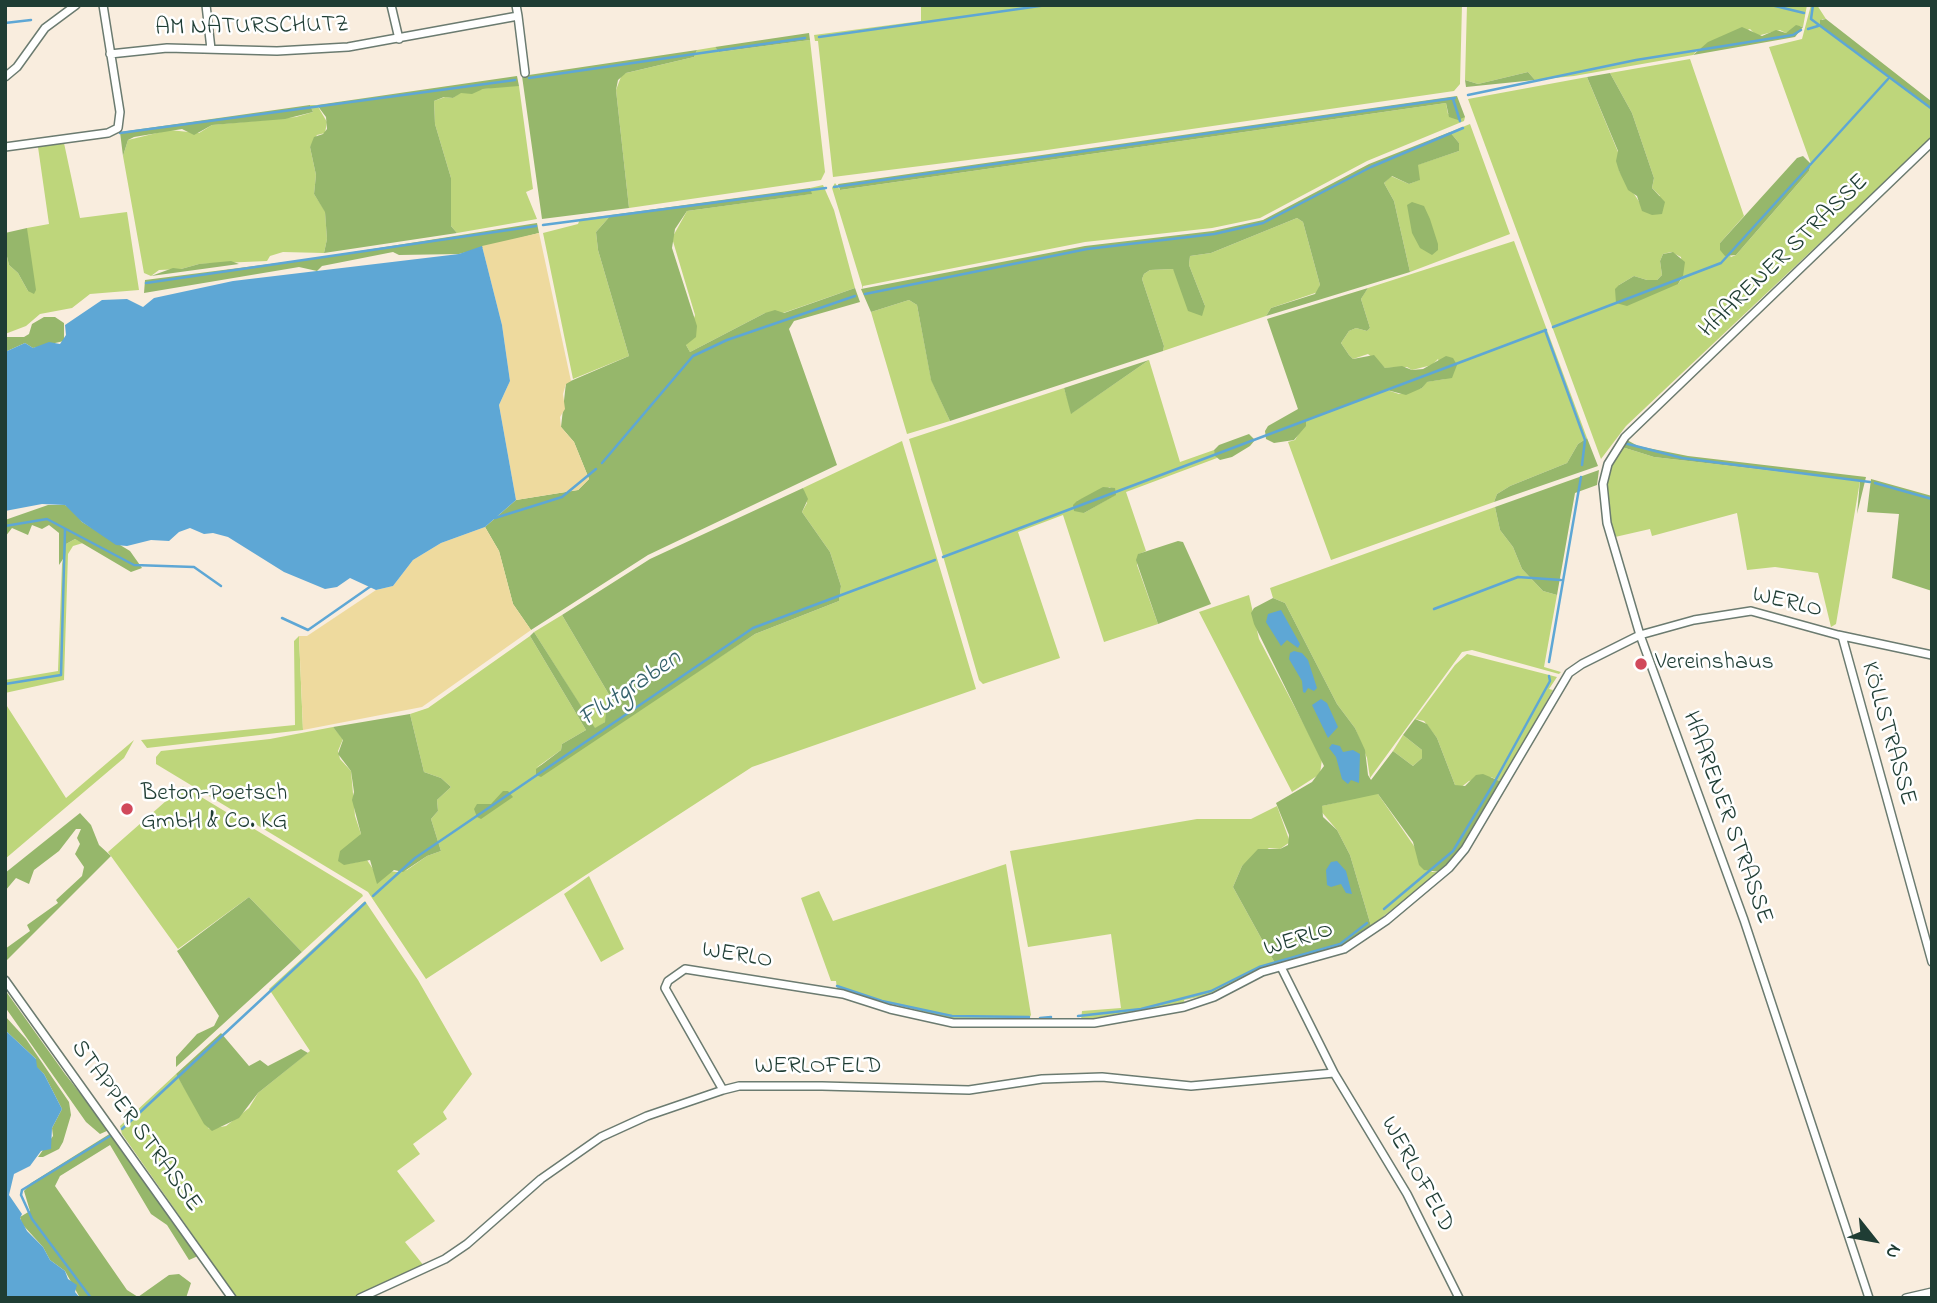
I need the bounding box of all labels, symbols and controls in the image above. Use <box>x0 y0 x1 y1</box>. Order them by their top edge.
street label: AM NATURSCHUTZ <box>155 12 349 44</box>
street label: HAARENER STRASSE <box>1694 169 1876 345</box>
street label: WERLO <box>1749 582 1825 626</box>
water label: Flutgraben <box>574 644 688 736</box>
place label: Vereinshaus <box>1655 650 1774 678</box>
marker: Vereinshaus <box>1633 656 1649 672</box>
street label: KÖLLSTRASSE <box>1853 659 1921 809</box>
street label: HAARENER STRASSE <box>1674 708 1778 928</box>
place label: Beton-Poetsch GmbH & Co. KG <box>141 781 287 837</box>
marker: Beton-Poetsch GmbH & Co. KG <box>119 801 135 817</box>
street label: WERLO <box>1261 917 1337 965</box>
street label: WERLO <box>700 937 774 977</box>
street label: STAPPER STRASSE <box>63 1036 207 1218</box>
street label: WERLOFELD <box>754 1054 882 1082</box>
street label: WERLOFELD <box>1373 1112 1459 1238</box>
north arrow <box>1839 1205 1909 1275</box>
text: N <box>1878 1239 1907 1264</box>

